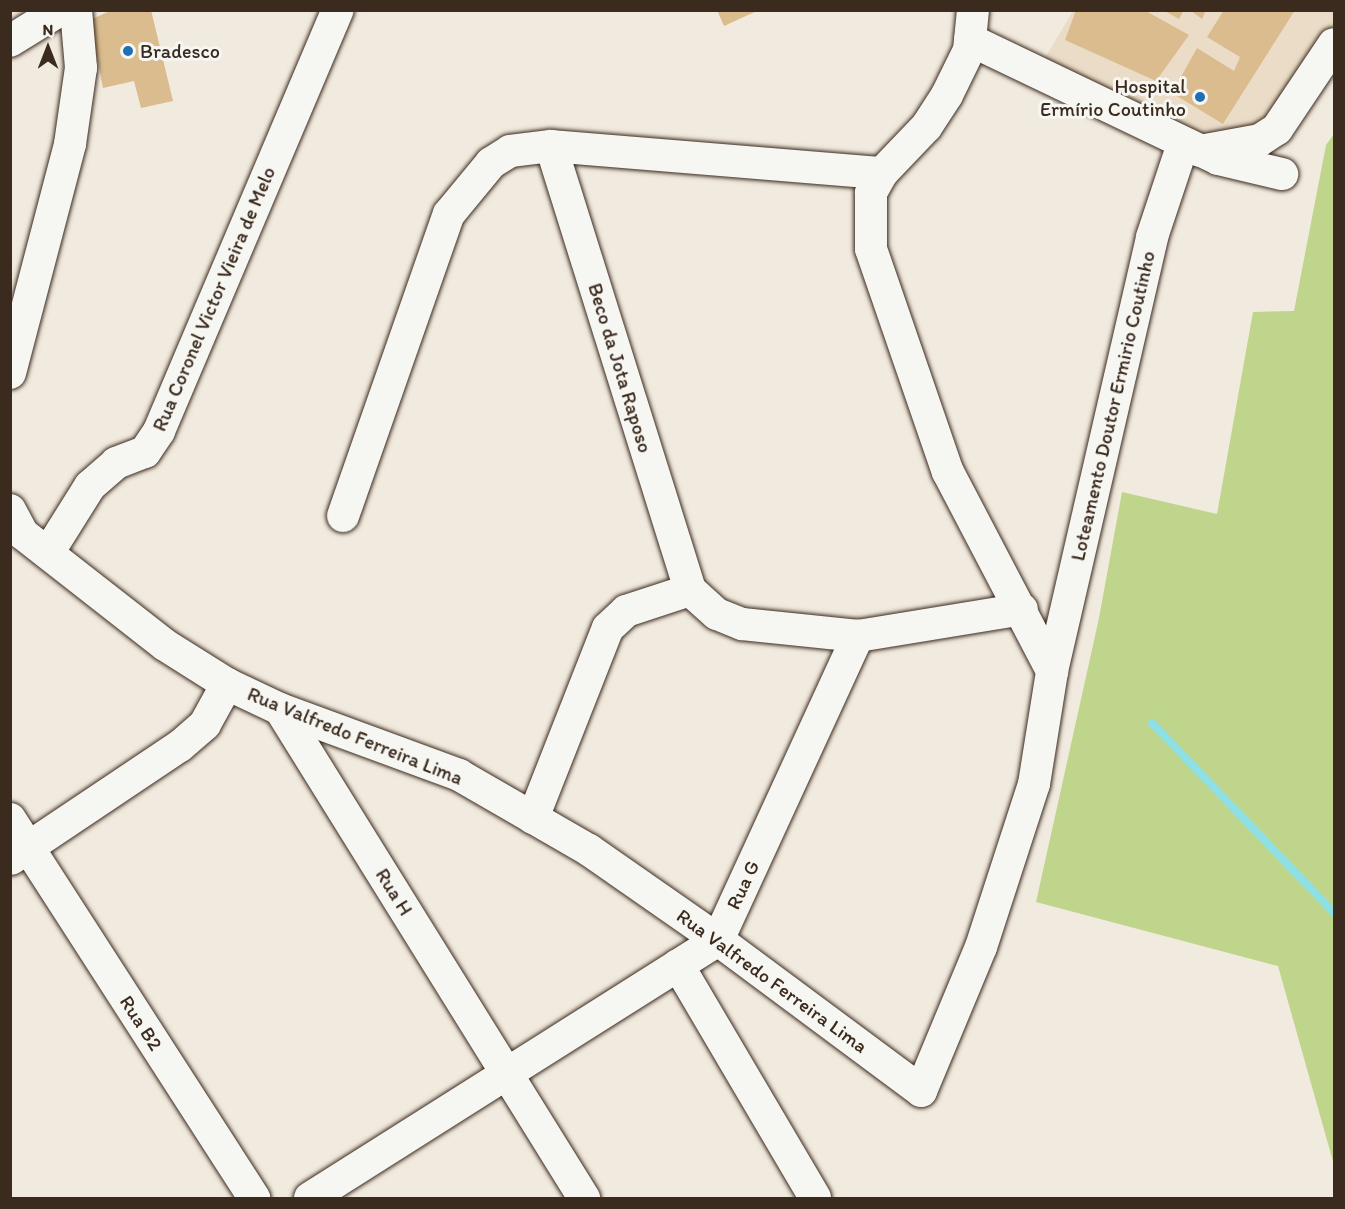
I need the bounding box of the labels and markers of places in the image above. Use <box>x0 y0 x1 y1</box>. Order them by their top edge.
place label: Bradesco <box>140 39 220 63</box>
marker: Bradesco <box>121 44 135 58</box>
place label: Hospital Ermírio Coutinho <box>1040 74 1186 121</box>
marker: Hospital Ermírio Coutinho <box>1191 88 1209 106</box>

